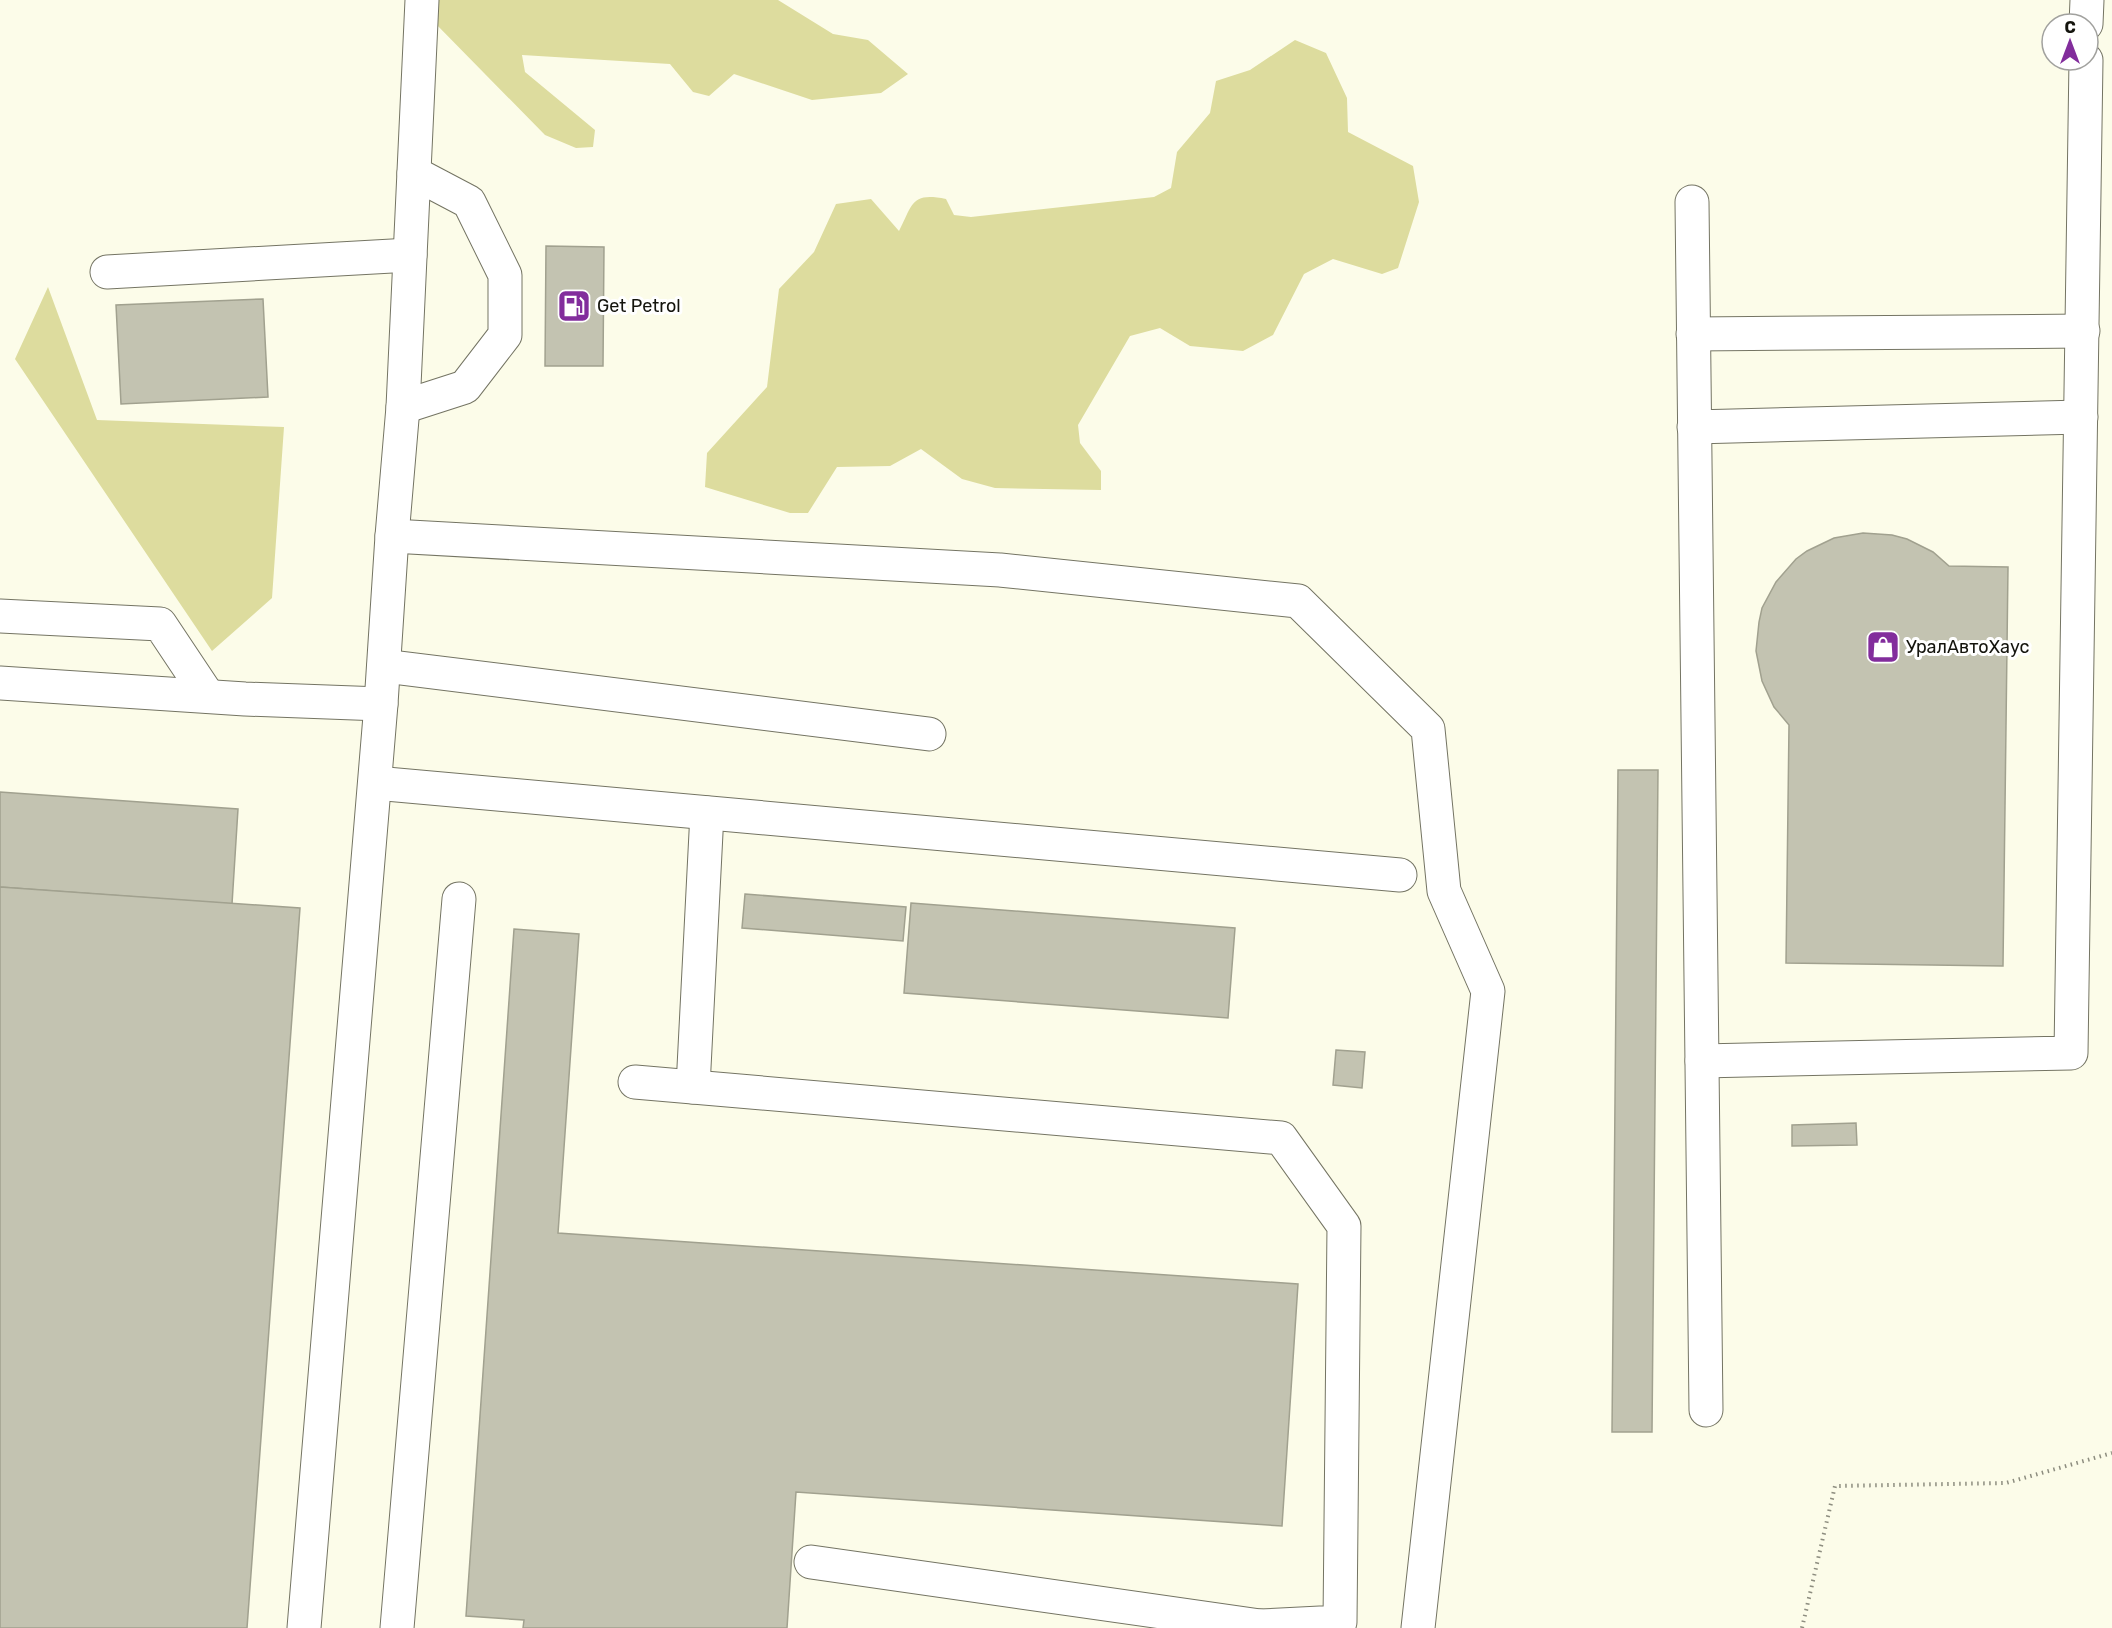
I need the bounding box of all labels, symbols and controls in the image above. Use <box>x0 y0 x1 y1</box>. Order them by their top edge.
north arrow <box>2040 12 2100 72</box>
text: С <box>2064 18 2076 37</box>
fuel station icon: Get Petrol <box>556 288 592 324</box>
place label: Get Petrol <box>597 295 681 317</box>
shop icon: УралАвтоХаус <box>1865 629 1901 665</box>
place label: УралАвтоХаус <box>1906 636 2030 658</box>

